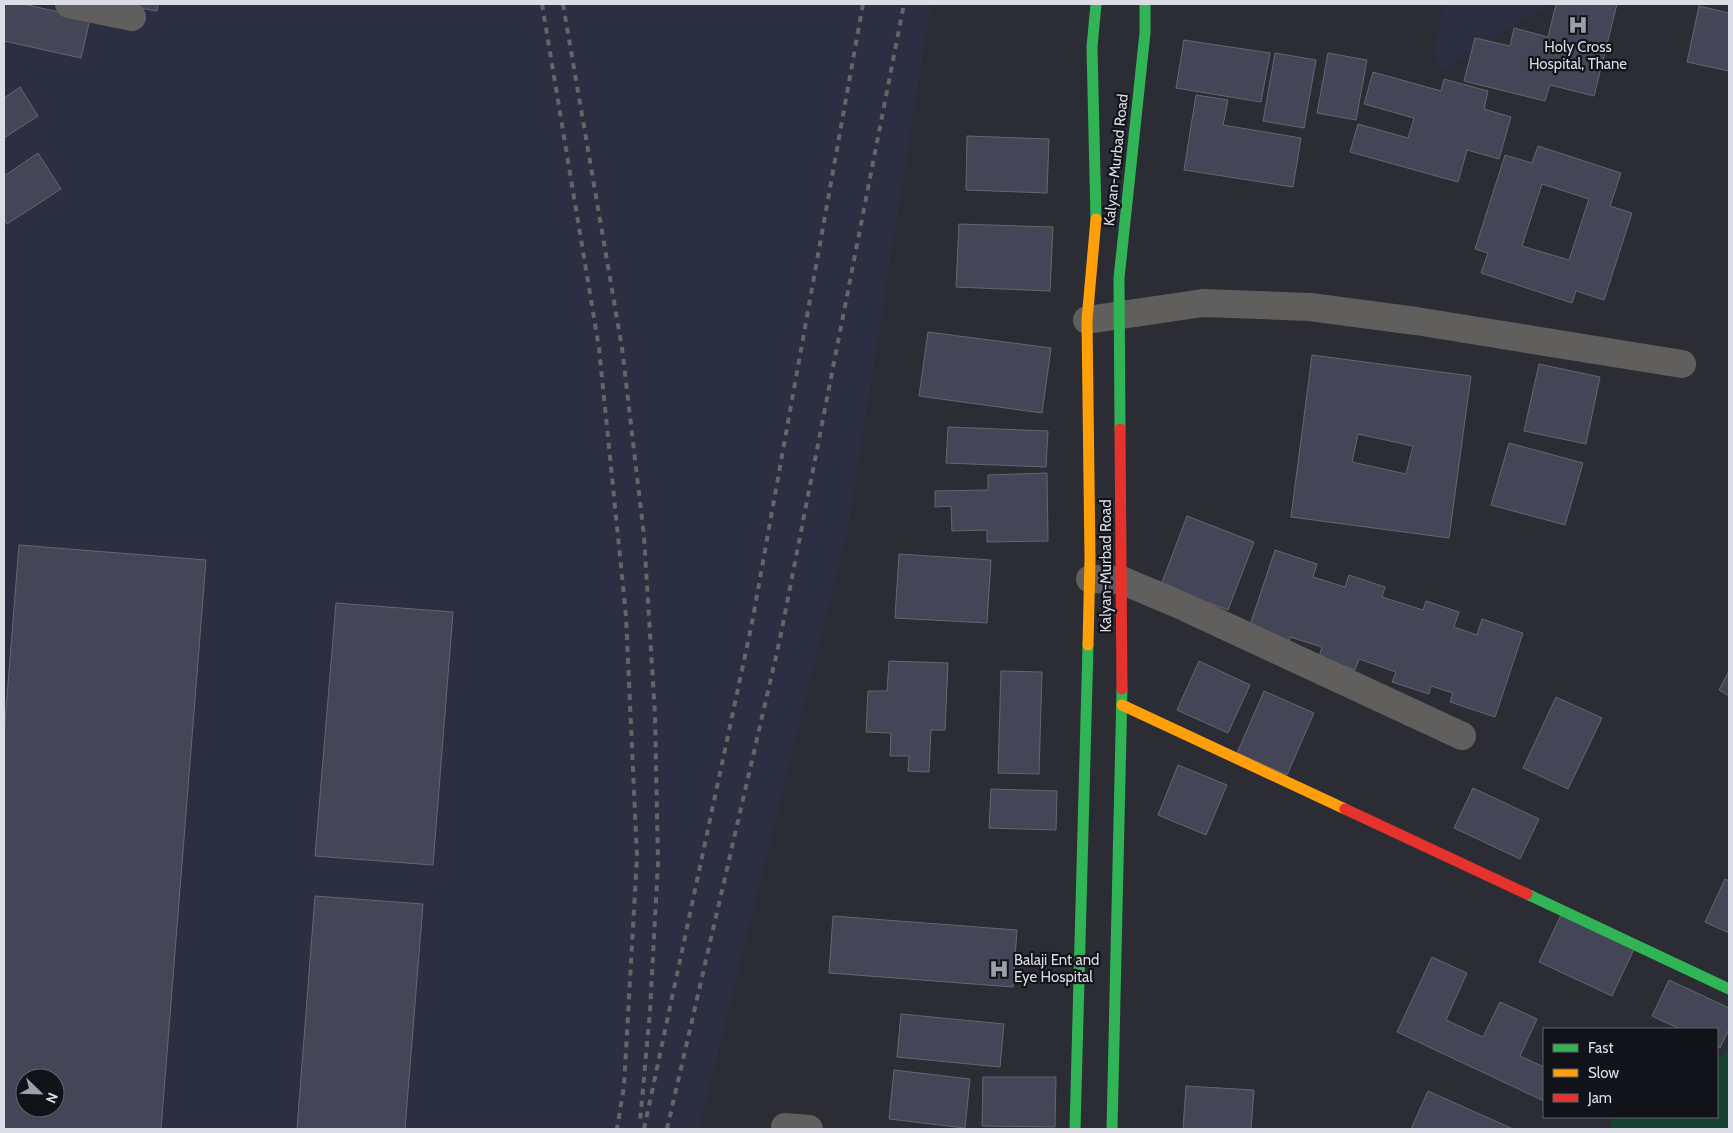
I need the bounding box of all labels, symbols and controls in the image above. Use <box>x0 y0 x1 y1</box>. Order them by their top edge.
hospital icon: Holy Cross Hospital, Thane <box>1567 14 1589 36</box>
place label: Holy Cross Hospital, Thane <box>1529 38 1627 73</box>
street label: Kalyan-Murbad Road <box>1100 93 1132 227</box>
street label: Kalyan-Murbad Road <box>1097 500 1115 632</box>
place label: Balaji Ent and Eye Hospital <box>1014 951 1099 986</box>
hospital icon: Balaji Ent and Eye Hospital <box>988 958 1010 980</box>
legend <box>1543 1028 1718 1118</box>
text: Fast <box>1588 1039 1613 1057</box>
text: Slow <box>1588 1064 1619 1082</box>
north arrow <box>15 1068 65 1118</box>
text: Jam <box>1587 1089 1612 1107</box>
text: N <box>42 1090 62 1106</box>

